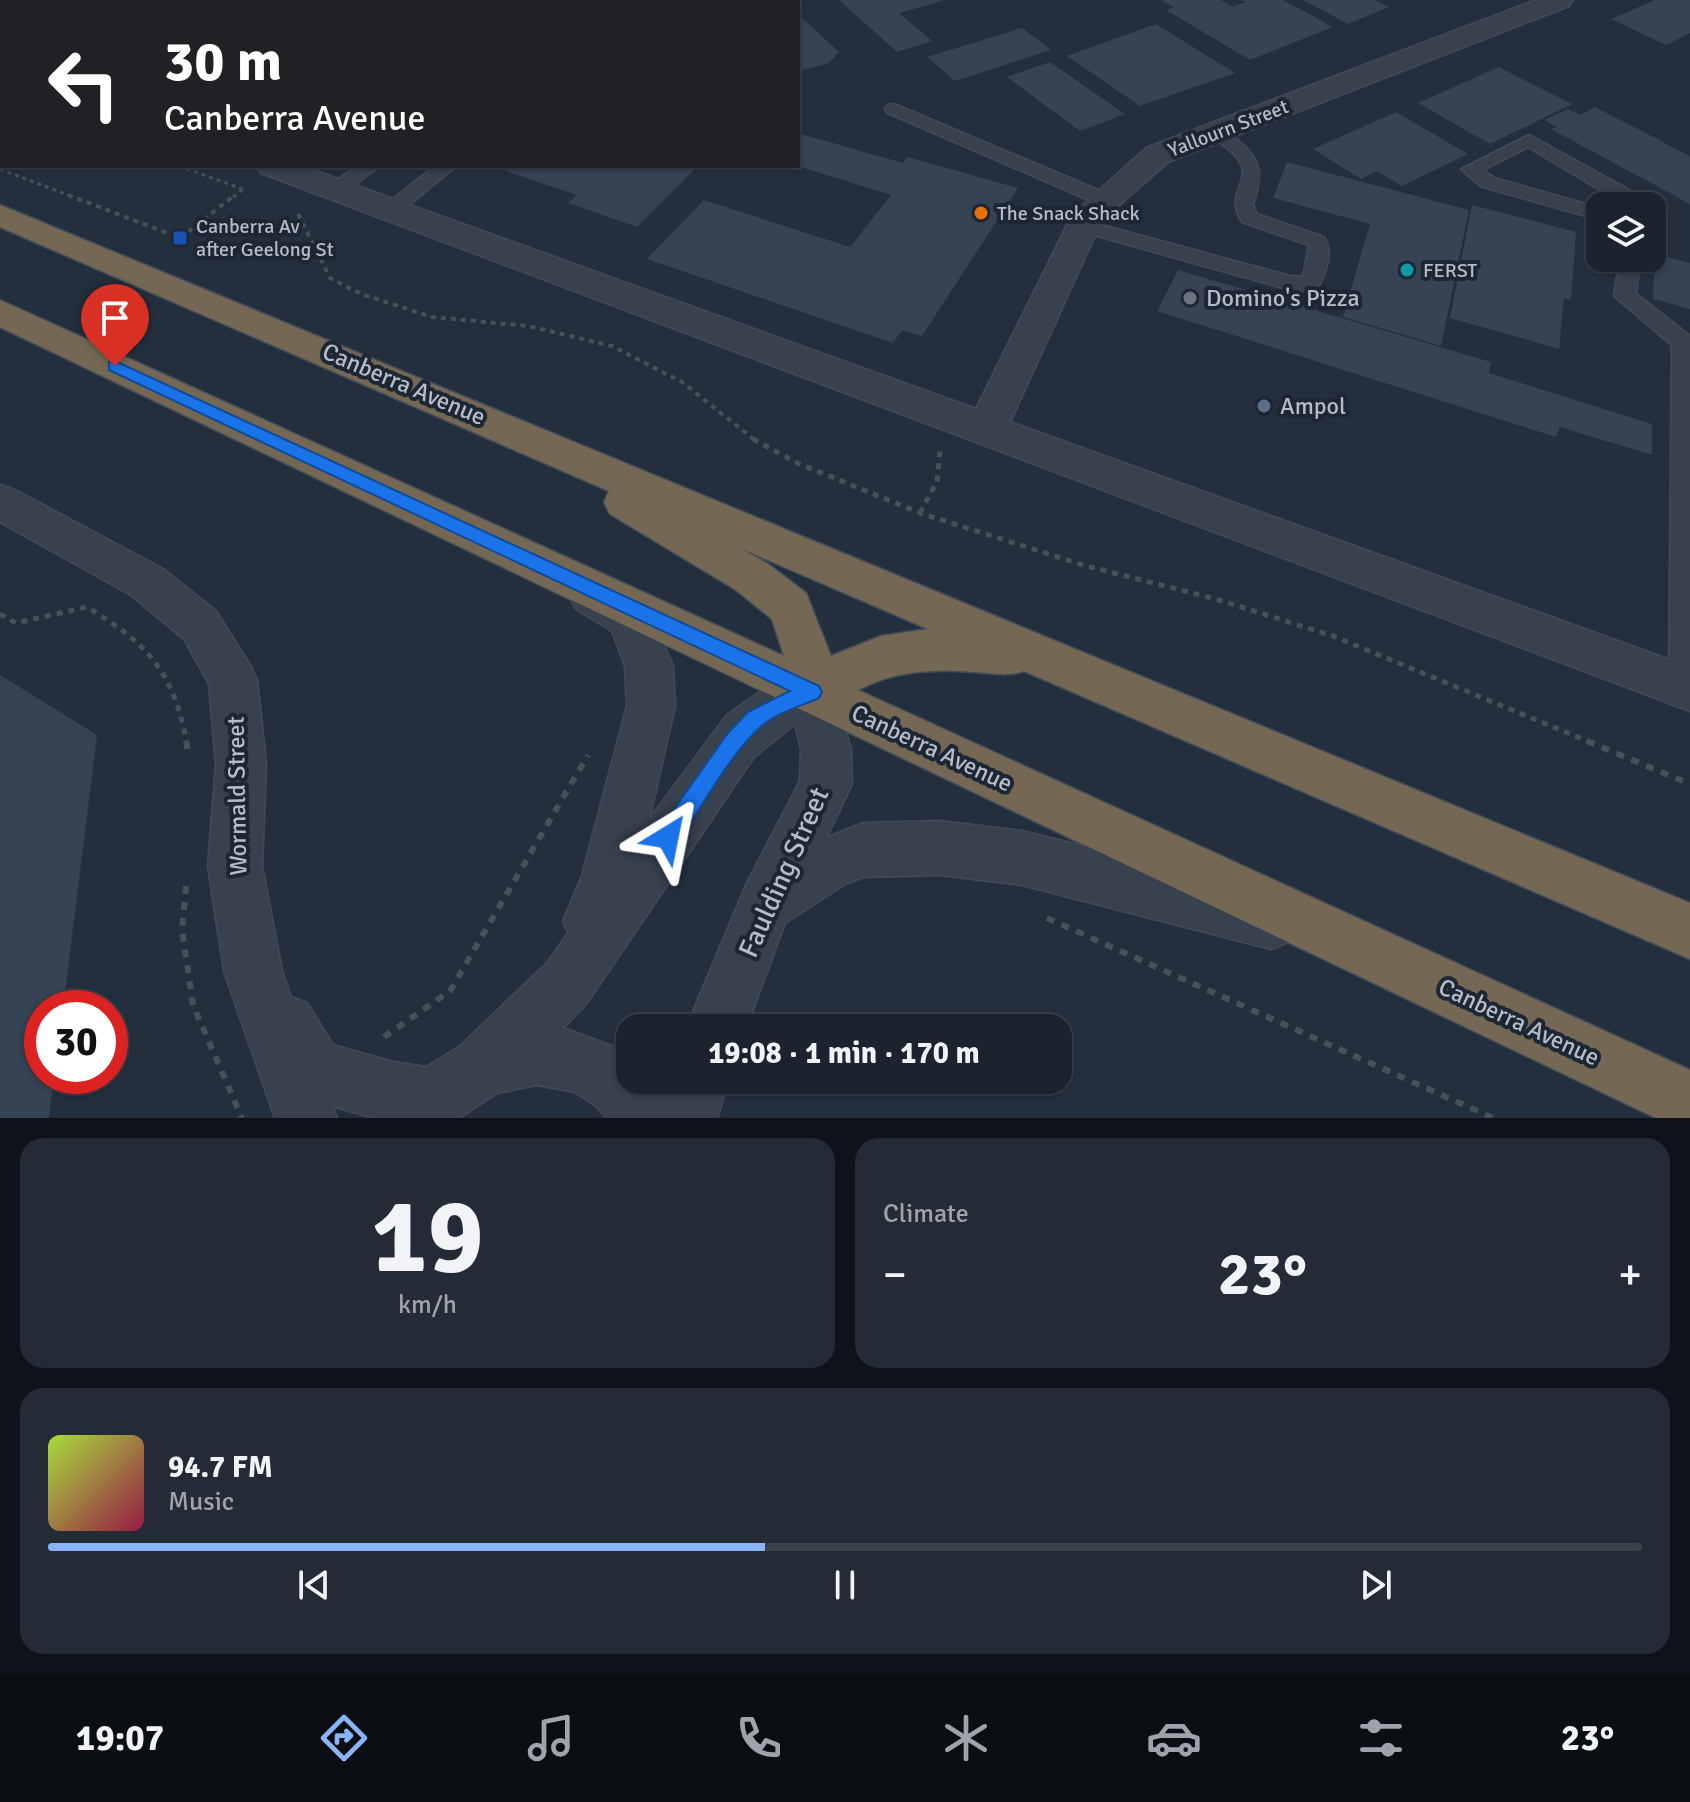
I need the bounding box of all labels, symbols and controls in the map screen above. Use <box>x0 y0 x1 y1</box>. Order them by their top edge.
text: 30 m <box>164 27 282 96</box>
icon: left <box>32 32 136 136</box>
street label: Yallourn Street <box>1165 94 1292 163</box>
text: Canberra Avenue <box>164 96 425 141</box>
map controls <box>1586 192 1666 272</box>
button: layers <box>1586 192 1666 272</box>
place label: The Snack Shack <box>997 201 1140 226</box>
marker: The Snack Shack <box>972 204 990 222</box>
place label: Canberra Av after Geelong St <box>196 214 334 262</box>
marker: Canberra Av after Geelong St <box>171 229 189 247</box>
place label: FERST <box>1423 258 1477 283</box>
marker: FERST <box>1398 261 1416 279</box>
place label: Domino's Pizza <box>1206 283 1360 313</box>
pin <box>81 284 149 366</box>
marker: Domino's Pizza <box>1181 289 1199 307</box>
icon: arrive <box>93 296 137 340</box>
street label: Canberra Avenue <box>318 336 490 432</box>
place label: Ampol <box>1280 391 1346 421</box>
marker: Ampol <box>1255 397 1273 415</box>
street label: Canberra Avenue <box>847 698 1017 798</box>
street label: Wormald Street <box>221 716 253 876</box>
street label: Faulding Street <box>731 782 837 963</box>
position arrow <box>626 795 710 879</box>
street label: Canberra Avenue <box>1434 972 1604 1072</box>
speed limit sign: 30 <box>24 990 128 1094</box>
text: 19:08 · 1 min · 170 m <box>708 1035 980 1072</box>
text: 19 <box>371 1173 484 1301</box>
text: Climate <box>883 1198 969 1230</box>
text: 23° <box>1218 1238 1307 1312</box>
text: − <box>883 1248 907 1302</box>
text: + <box>1618 1248 1642 1302</box>
text: km/h <box>398 1289 457 1321</box>
text: 94.7 FM <box>168 1449 273 1486</box>
text: Music <box>168 1486 234 1518</box>
icon: previous <box>292 1563 336 1607</box>
icon: pause <box>823 1563 867 1607</box>
icon: next <box>1354 1563 1398 1607</box>
icon: directions <box>316 1710 372 1766</box>
icon: music <box>523 1710 579 1766</box>
icon: phone <box>731 1710 787 1766</box>
icon: climate <box>938 1710 994 1766</box>
icon: car <box>1146 1710 1202 1766</box>
icon: filters <box>1353 1710 1409 1766</box>
text: 19:07 <box>76 1716 164 1761</box>
text: 23° <box>1561 1716 1614 1761</box>

